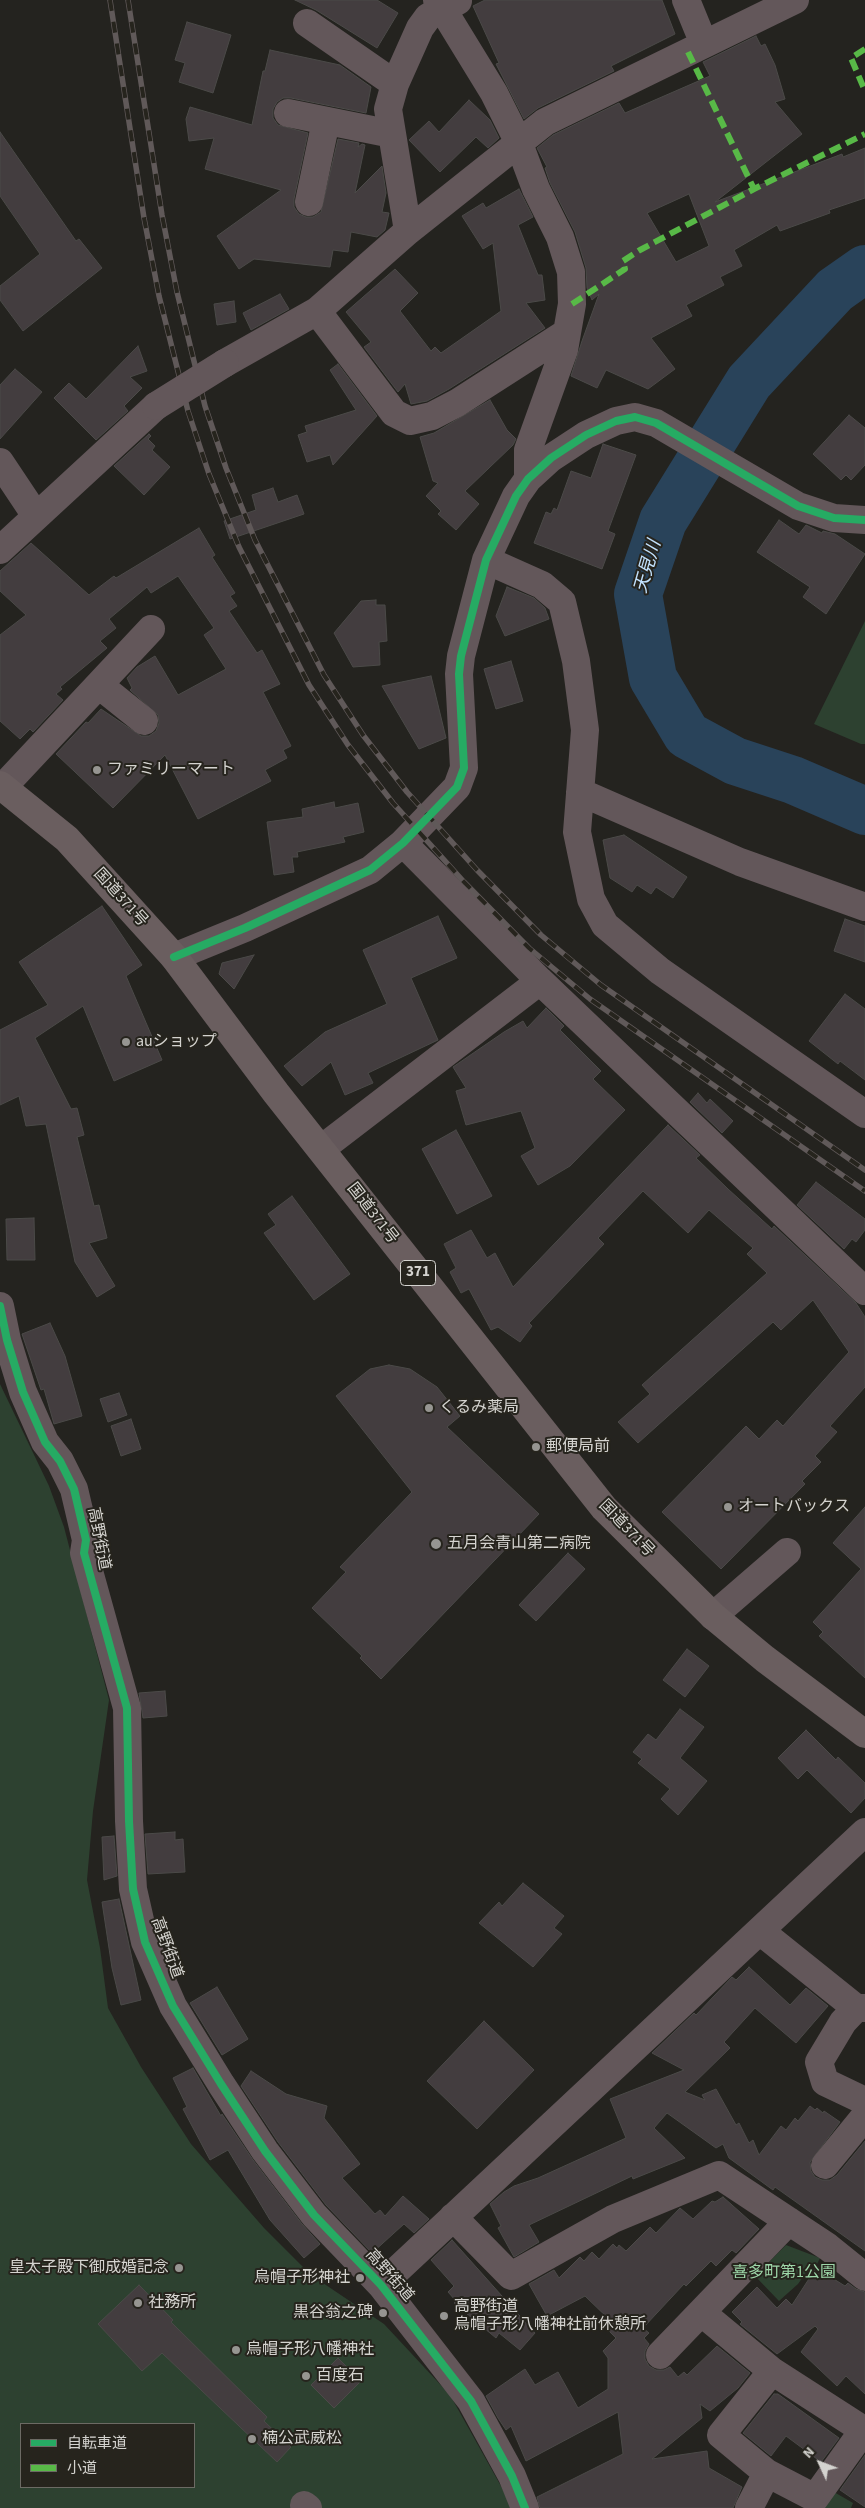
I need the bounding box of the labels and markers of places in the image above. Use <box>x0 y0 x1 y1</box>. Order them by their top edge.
place label: ファミリーマート <box>107 760 235 780</box>
marker: ファミリーマート <box>91 764 103 776</box>
place label: auショップ <box>136 1032 217 1052</box>
marker: auショップ <box>120 1036 132 1048</box>
place label: くるみ薬局 <box>439 1398 519 1418</box>
marker: くるみ薬局 <box>423 1402 435 1414</box>
place label: 郵便局前 <box>546 1437 610 1457</box>
marker: 郵便局前 <box>530 1441 542 1453</box>
place label: オートバックス <box>738 1497 850 1517</box>
marker: オートバックス <box>722 1501 734 1513</box>
place label: 五月会青山第二病院 <box>447 1534 591 1554</box>
marker: 五月会青山第二病院 <box>429 1537 443 1551</box>
place label: 皇太子殿下御成婚記念 <box>9 2258 169 2278</box>
marker: 皇太子殿下御成婚記念 <box>173 2262 185 2274</box>
place label: 烏帽子形神社 <box>254 2268 350 2288</box>
marker: 烏帽子形神社 <box>354 2272 366 2284</box>
place label: 社務所 <box>148 2293 196 2313</box>
marker: 社務所 <box>132 2297 144 2309</box>
place label: 高野街道 烏帽子形八幡神社前休憩所 <box>454 2297 646 2335</box>
place label: 黒谷翁之碑 <box>293 2303 373 2323</box>
marker: 黒谷翁之碑 <box>377 2307 389 2319</box>
marker: 高野街道 烏帽子形八幡神社前休憩所 <box>438 2310 450 2322</box>
place label: 烏帽子形八幡神社 <box>246 2340 374 2360</box>
marker: 烏帽子形八幡神社 <box>230 2344 242 2356</box>
place label: 百度石 <box>316 2366 364 2386</box>
marker: 百度石 <box>300 2370 312 2382</box>
place label: 楠公武威松 <box>262 2429 342 2449</box>
marker: 楠公武威松 <box>246 2433 258 2445</box>

